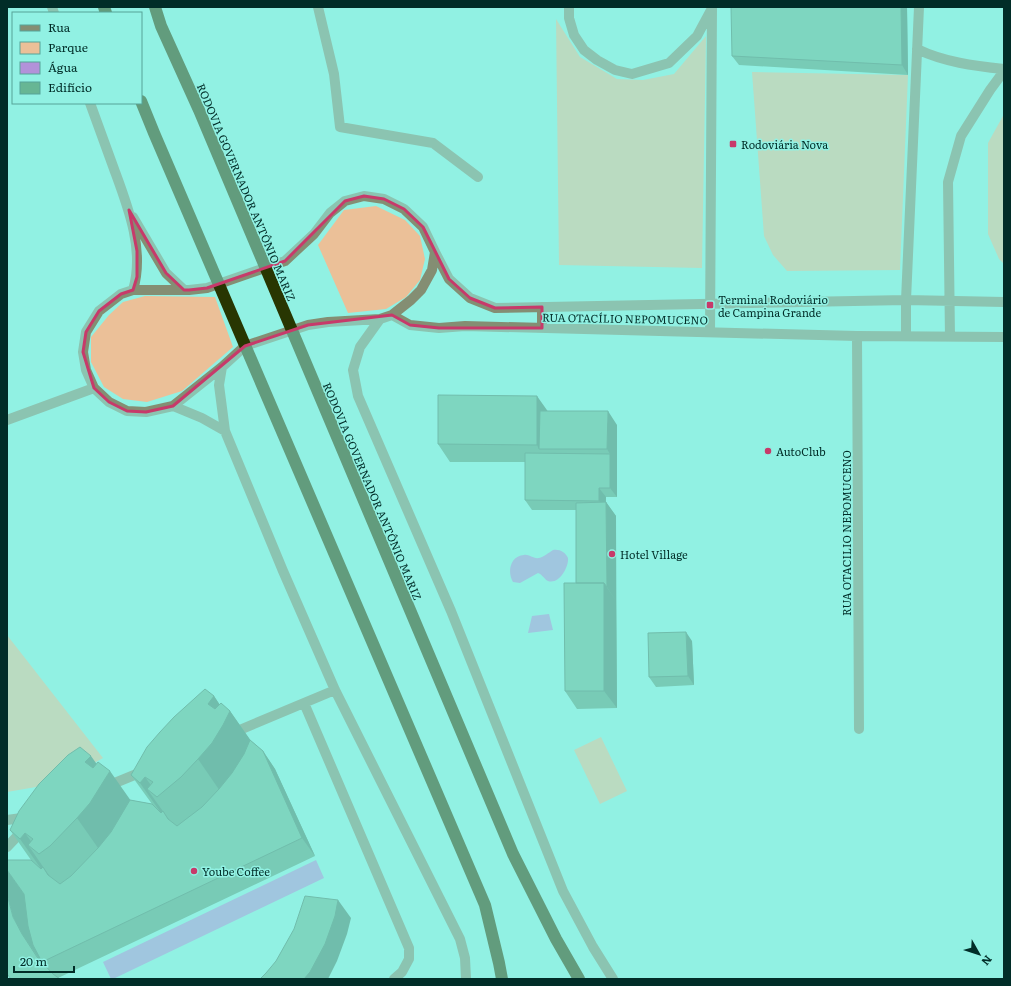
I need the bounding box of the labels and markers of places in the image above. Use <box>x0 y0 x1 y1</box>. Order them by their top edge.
place label: Rodoviária Nova <box>741 136 828 152</box>
marker: Rodoviária Nova <box>728 139 738 149</box>
place label: Terminal Rodoviário de Campina Grande <box>718 291 828 320</box>
marker: Terminal Rodoviário de Campina Grande <box>705 300 715 310</box>
place label: AutoClub <box>776 443 826 459</box>
marker: AutoClub <box>763 446 773 456</box>
place label: Hotel Village <box>620 546 688 562</box>
marker: Hotel Village <box>607 549 617 559</box>
place label: Yoube Coffee <box>202 863 270 879</box>
marker: Yoube Coffee <box>189 866 199 876</box>

